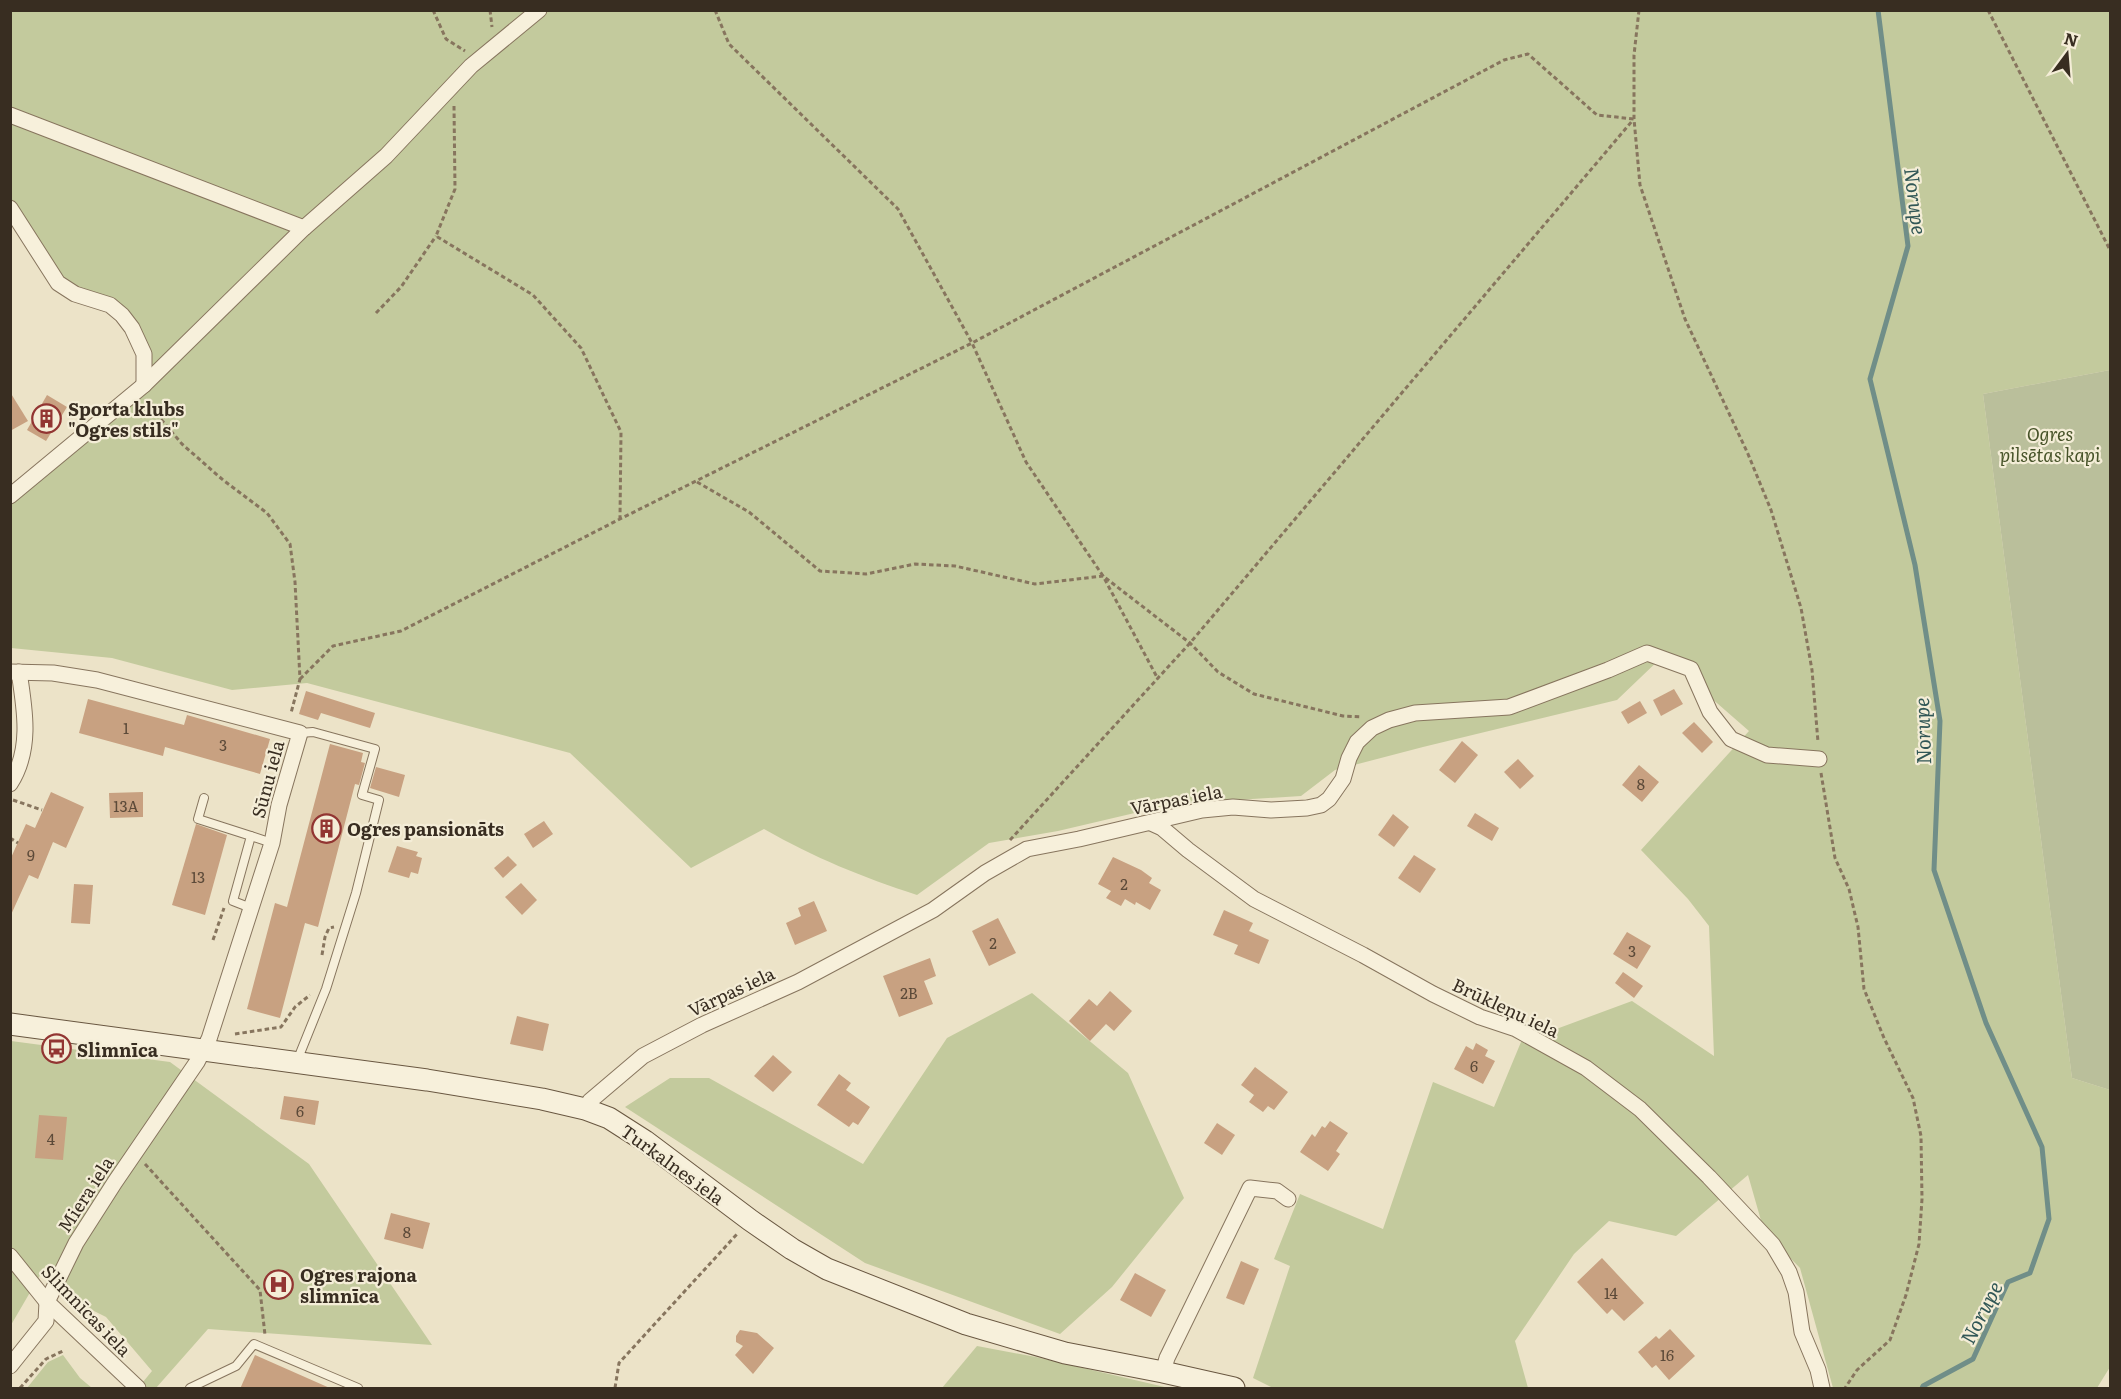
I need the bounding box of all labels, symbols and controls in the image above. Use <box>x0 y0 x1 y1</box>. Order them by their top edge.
north arrow <box>2037 24 2097 84</box>
text: N <box>2062 25 2081 52</box>
water label: Norupe <box>1898 166 1936 236</box>
place label: Sporta klubs "Ogres stils" <box>68 395 184 443</box>
building icon: Sporta klubs "Ogres stils" <box>31 402 63 434</box>
park label: Ogres pilsētas kapi <box>2000 420 2101 468</box>
water label: Norupe <box>1905 697 1937 765</box>
house number: 1 <box>123 716 129 739</box>
house number: 3 <box>219 733 227 756</box>
street label: Sūnu iela <box>244 737 290 821</box>
house number: 8 <box>1637 772 1645 795</box>
street label: Vārpas iela <box>1128 777 1225 821</box>
house number: 13A <box>113 794 139 817</box>
building icon: Ogres pansionāts <box>310 812 342 844</box>
place label: Ogres pansionāts <box>347 815 504 842</box>
house number: 9 <box>27 843 35 866</box>
house number: 13 <box>191 865 205 888</box>
house number: 2 <box>1120 872 1128 895</box>
house number: 2 <box>989 931 997 954</box>
house number: 3 <box>1628 939 1636 962</box>
street label: Vārpas iela <box>683 959 779 1023</box>
street label: Brūkleņu iela <box>1448 970 1564 1044</box>
house number: 2B <box>900 981 918 1004</box>
bus stop icon: Slimnīca <box>40 1033 72 1065</box>
place label: Slimnīca <box>77 1036 159 1063</box>
house number: 6 <box>1470 1054 1478 1077</box>
house number: 6 <box>296 1099 304 1122</box>
street label: Turkalnes iela <box>616 1117 731 1211</box>
house number: 4 <box>47 1127 55 1150</box>
street label: Miera iela <box>50 1150 120 1237</box>
house number: 8 <box>403 1220 411 1243</box>
street label: Slimnīcas iela <box>36 1258 138 1362</box>
place label: Ogres rajona slimnīca <box>300 1261 418 1309</box>
hospital icon: Ogres rajona slimnīca <box>263 1268 295 1300</box>
water label: Norupe <box>1951 1275 2009 1349</box>
house number: 14 <box>1604 1281 1618 1304</box>
house number: 16 <box>1660 1343 1674 1366</box>

